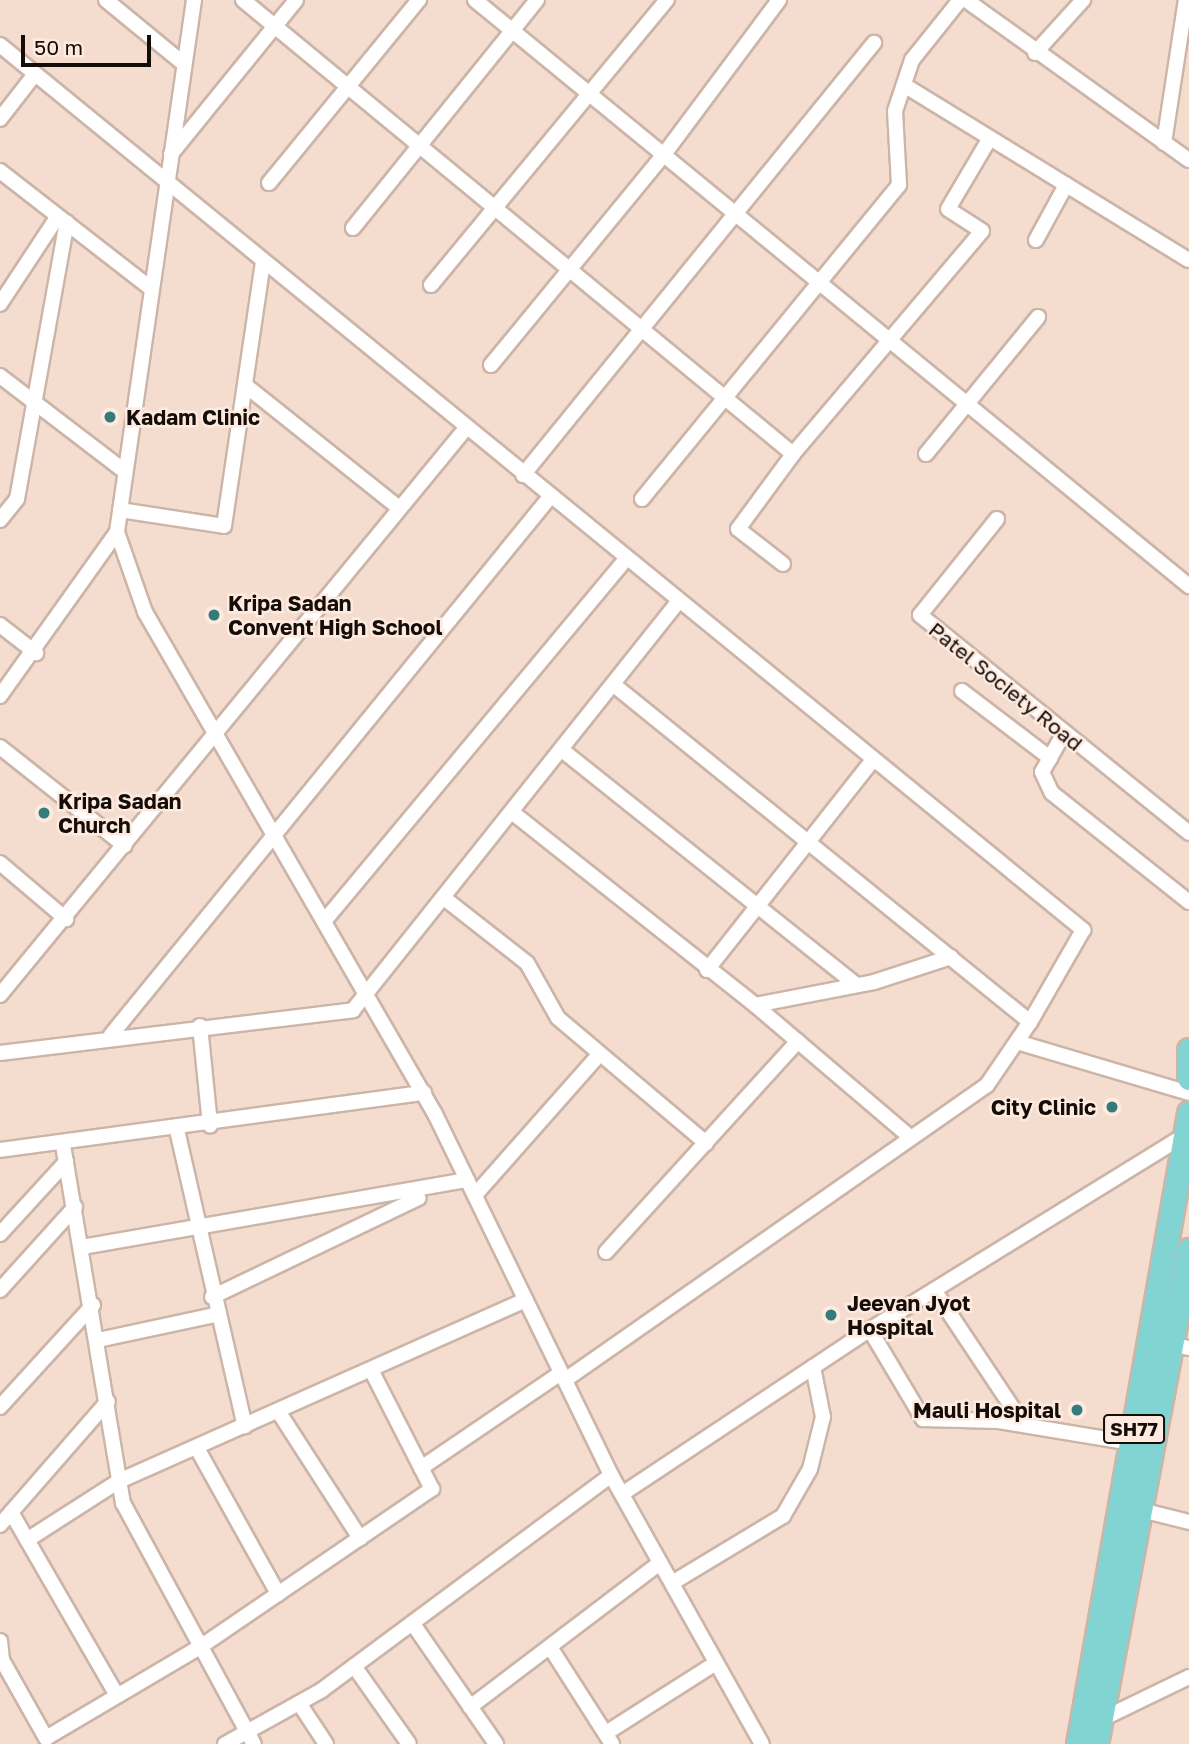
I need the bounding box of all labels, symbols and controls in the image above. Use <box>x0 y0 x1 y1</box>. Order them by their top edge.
scale bar <box>24 21 154 65</box>
text: 50 m <box>34 34 83 60</box>
place label: Kadam Clinic <box>126 404 260 430</box>
marker: Kadam Clinic <box>100 407 120 427</box>
place label: Kripa Sadan Convent High School <box>228 590 442 640</box>
marker: Kripa Sadan Convent High School <box>206 607 222 623</box>
street label: Patel Society Road <box>924 616 1088 756</box>
place label: Kripa Sadan Church <box>58 788 182 838</box>
marker: Kripa Sadan Church <box>36 805 52 821</box>
place label: City Clinic <box>991 1094 1096 1120</box>
marker: City Clinic <box>1102 1097 1122 1117</box>
place label: Jeevan Jyot Hospital <box>847 1290 970 1340</box>
marker: Jeevan Jyot Hospital <box>821 1305 841 1325</box>
place label: Mauli Hospital <box>913 1397 1061 1423</box>
marker: Mauli Hospital <box>1067 1400 1087 1420</box>
road number: SH77 <box>1102 1414 1166 1444</box>

